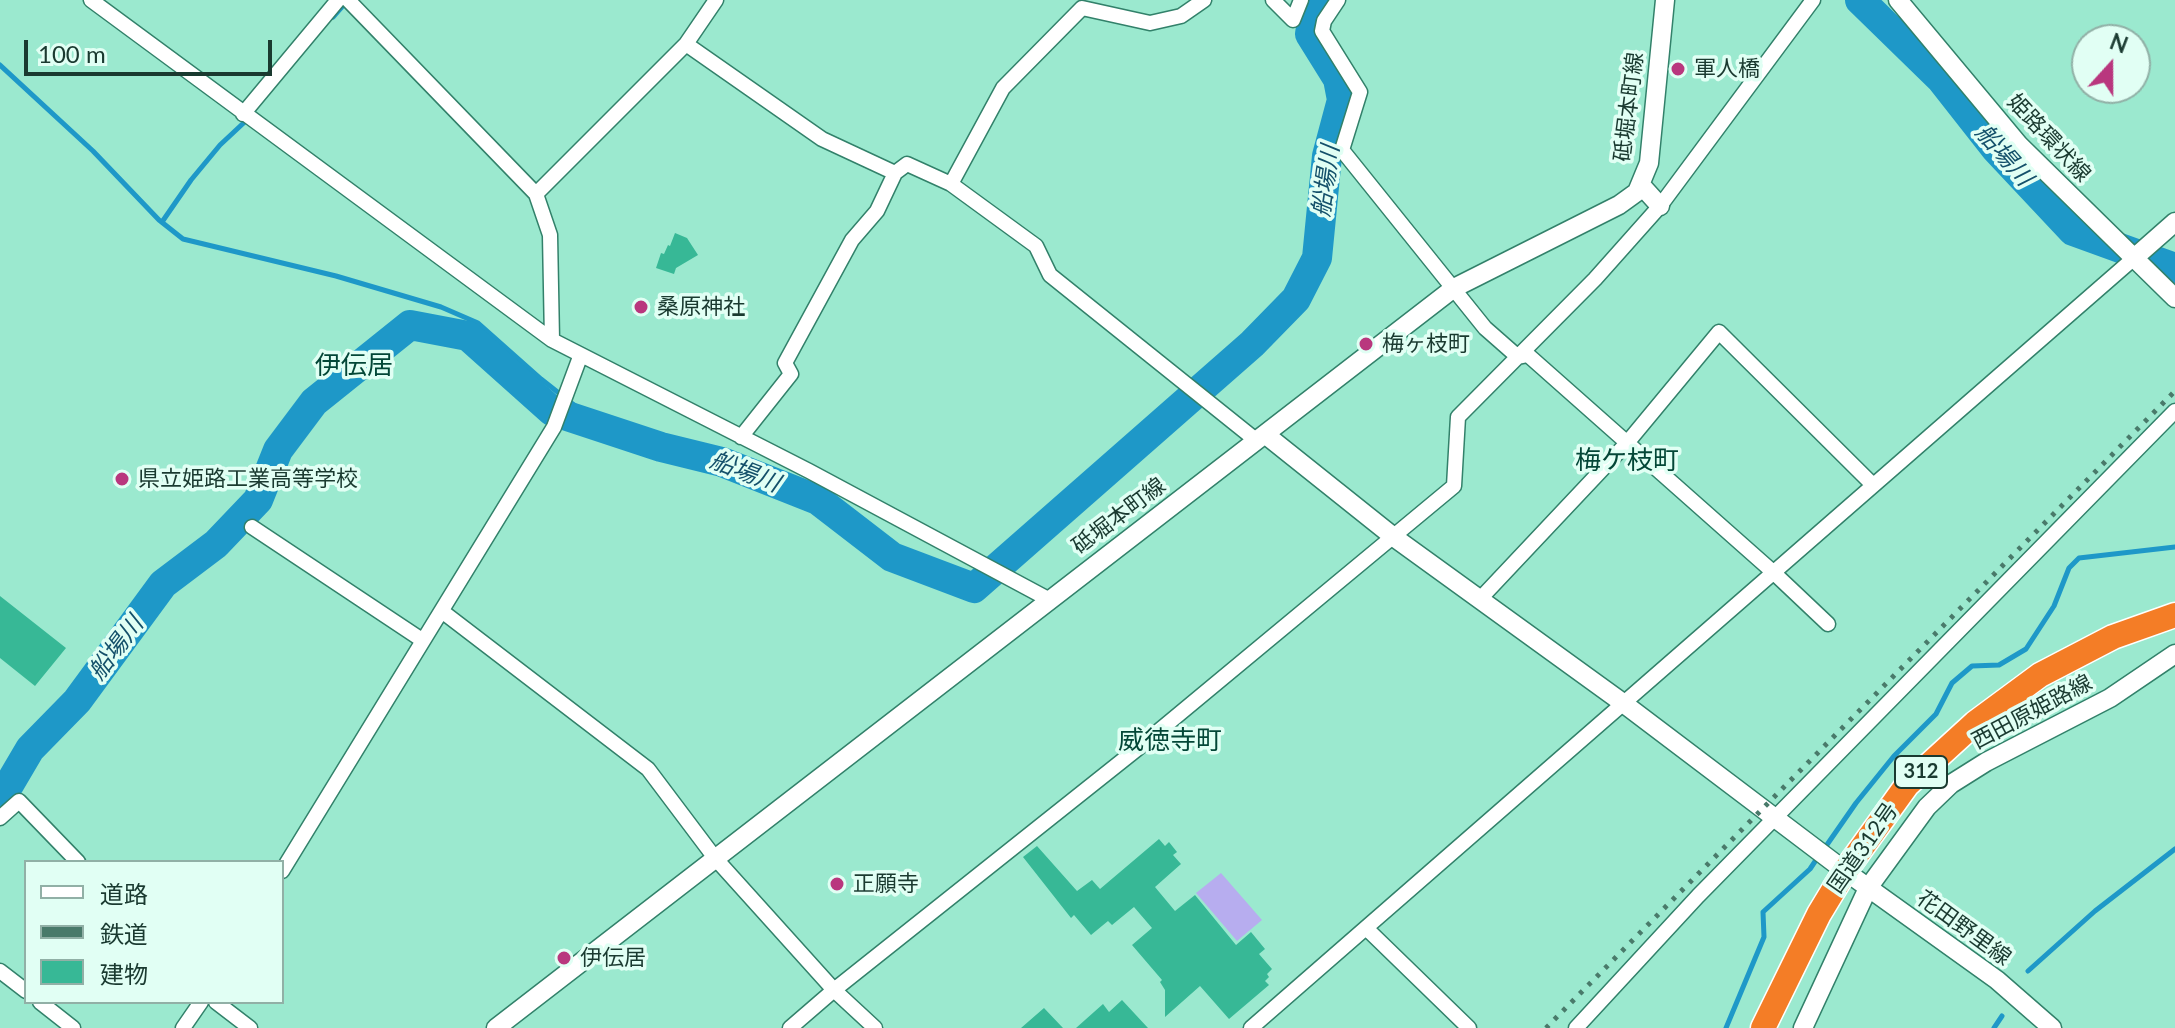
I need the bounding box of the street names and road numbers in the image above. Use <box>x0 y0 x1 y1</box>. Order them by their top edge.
street label: 砥堀本町線 <box>1609 51 1649 163</box>
street label: 姫路環状線 <box>2002 89 2096 187</box>
street label: 砥堀本町線 <box>1067 472 1171 560</box>
street label: 西田原姫路線 <box>1968 669 2096 755</box>
road number: 312 <box>1895 756 1947 788</box>
street label: 国道312号 <box>1822 798 1904 898</box>
street label: 花田野里線 <box>1912 885 2016 971</box>

